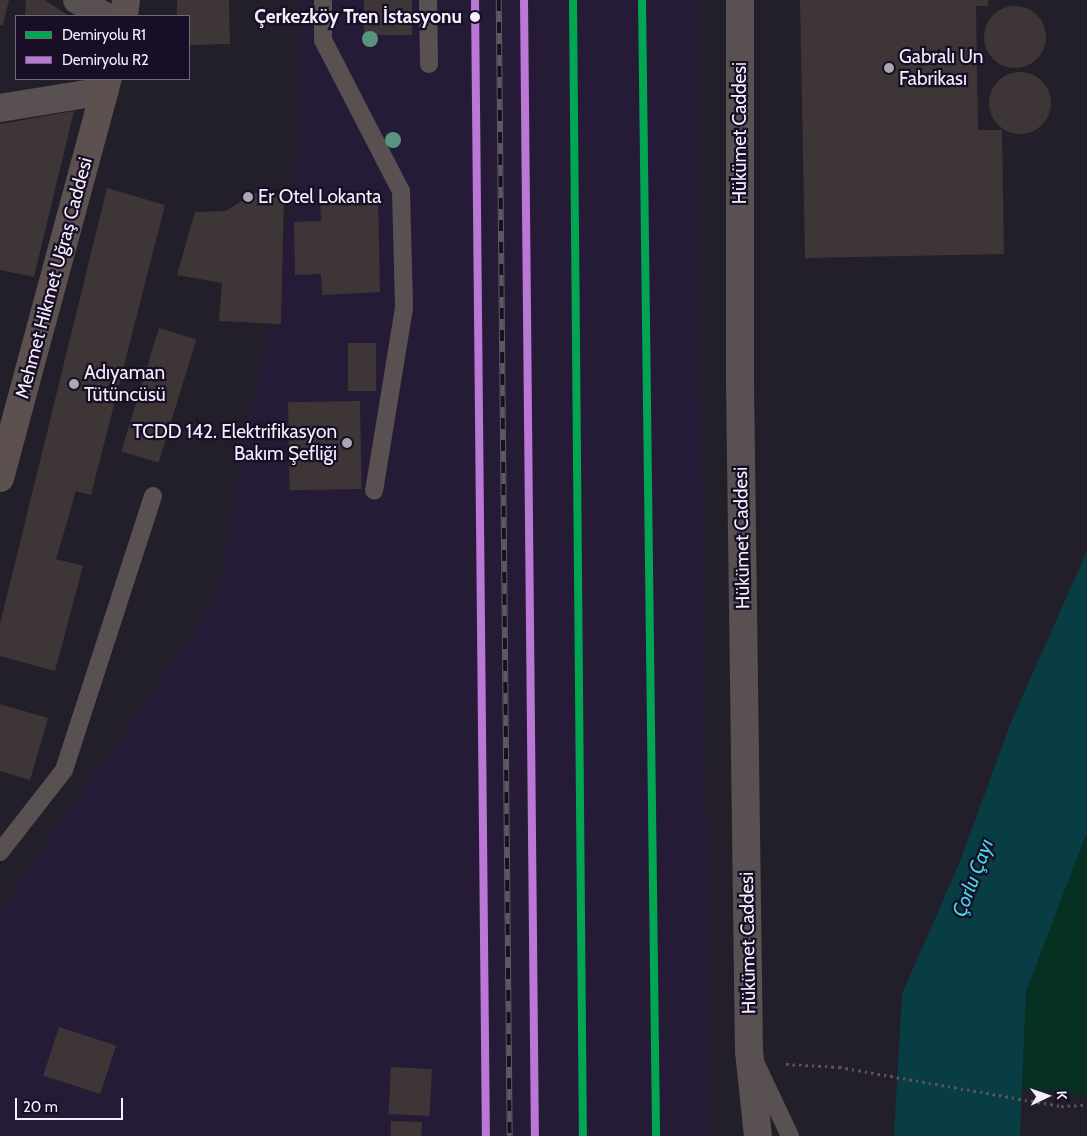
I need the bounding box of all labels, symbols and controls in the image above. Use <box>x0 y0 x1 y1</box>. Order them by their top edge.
place label: Çerkezköy Tren İstasyonu <box>254 6 462 28</box>
marker: Çerkezköy Tren İstasyonu <box>466 8 484 26</box>
legend <box>15 15 190 80</box>
text: Demiryolu R1 <box>62 26 146 44</box>
place label: Gabralı Un Fabrikası <box>899 46 983 90</box>
text: Demiryolu R2 <box>62 51 149 69</box>
street label: Hükümet Caddesi <box>729 62 751 204</box>
marker: Gabralı Un Fabrikası <box>883 62 895 74</box>
street label: Mehmet Hikmet Uğraş Caddesi <box>11 155 97 401</box>
place label: Er Otel Lokanta <box>258 186 381 208</box>
marker: Er Otel Lokanta <box>242 191 254 203</box>
place label: Adıyaman Tütüncüsü <box>84 362 166 406</box>
marker: Adıyaman Tütüncüsü <box>68 378 80 390</box>
place label: TCDD 142. Elektrifikasyon Bakım Şefliği <box>133 421 337 465</box>
marker: TCDD 142. Elektrifikasyon Bakım Şefliği <box>341 437 353 449</box>
street label: Hükümet Caddesi <box>729 467 755 609</box>
water label: Çorlu Çayı <box>947 836 999 920</box>
street label: Hükümet Caddesi <box>735 872 761 1014</box>
north arrow <box>1022 1071 1072 1121</box>
scale bar <box>18 1088 125 1120</box>
text: K <box>1053 1090 1071 1100</box>
text: 20 m <box>23 1098 58 1116</box>

